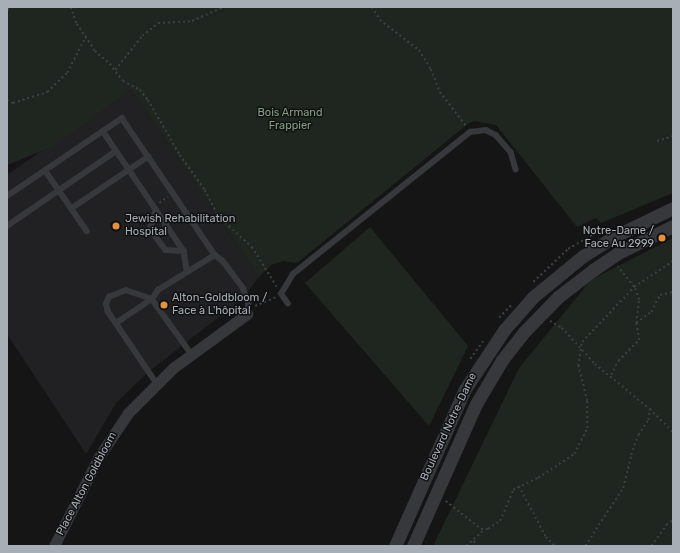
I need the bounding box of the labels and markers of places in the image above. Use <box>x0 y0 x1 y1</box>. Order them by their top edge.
place label: Jewish Rehabilitation Hospital <box>125 213 235 239</box>
marker: Jewish Rehabilitation Hospital <box>110 220 122 232</box>
place label: Notre-Dame / Face Au 2999 <box>583 225 654 251</box>
marker: Notre-Dame / Face Au 2999 <box>657 233 667 243</box>
place label: Alton-Goldbloom / Face à L'hôpital <box>172 292 267 318</box>
marker: Alton-Goldbloom / Face à L'hôpital <box>159 300 169 310</box>

